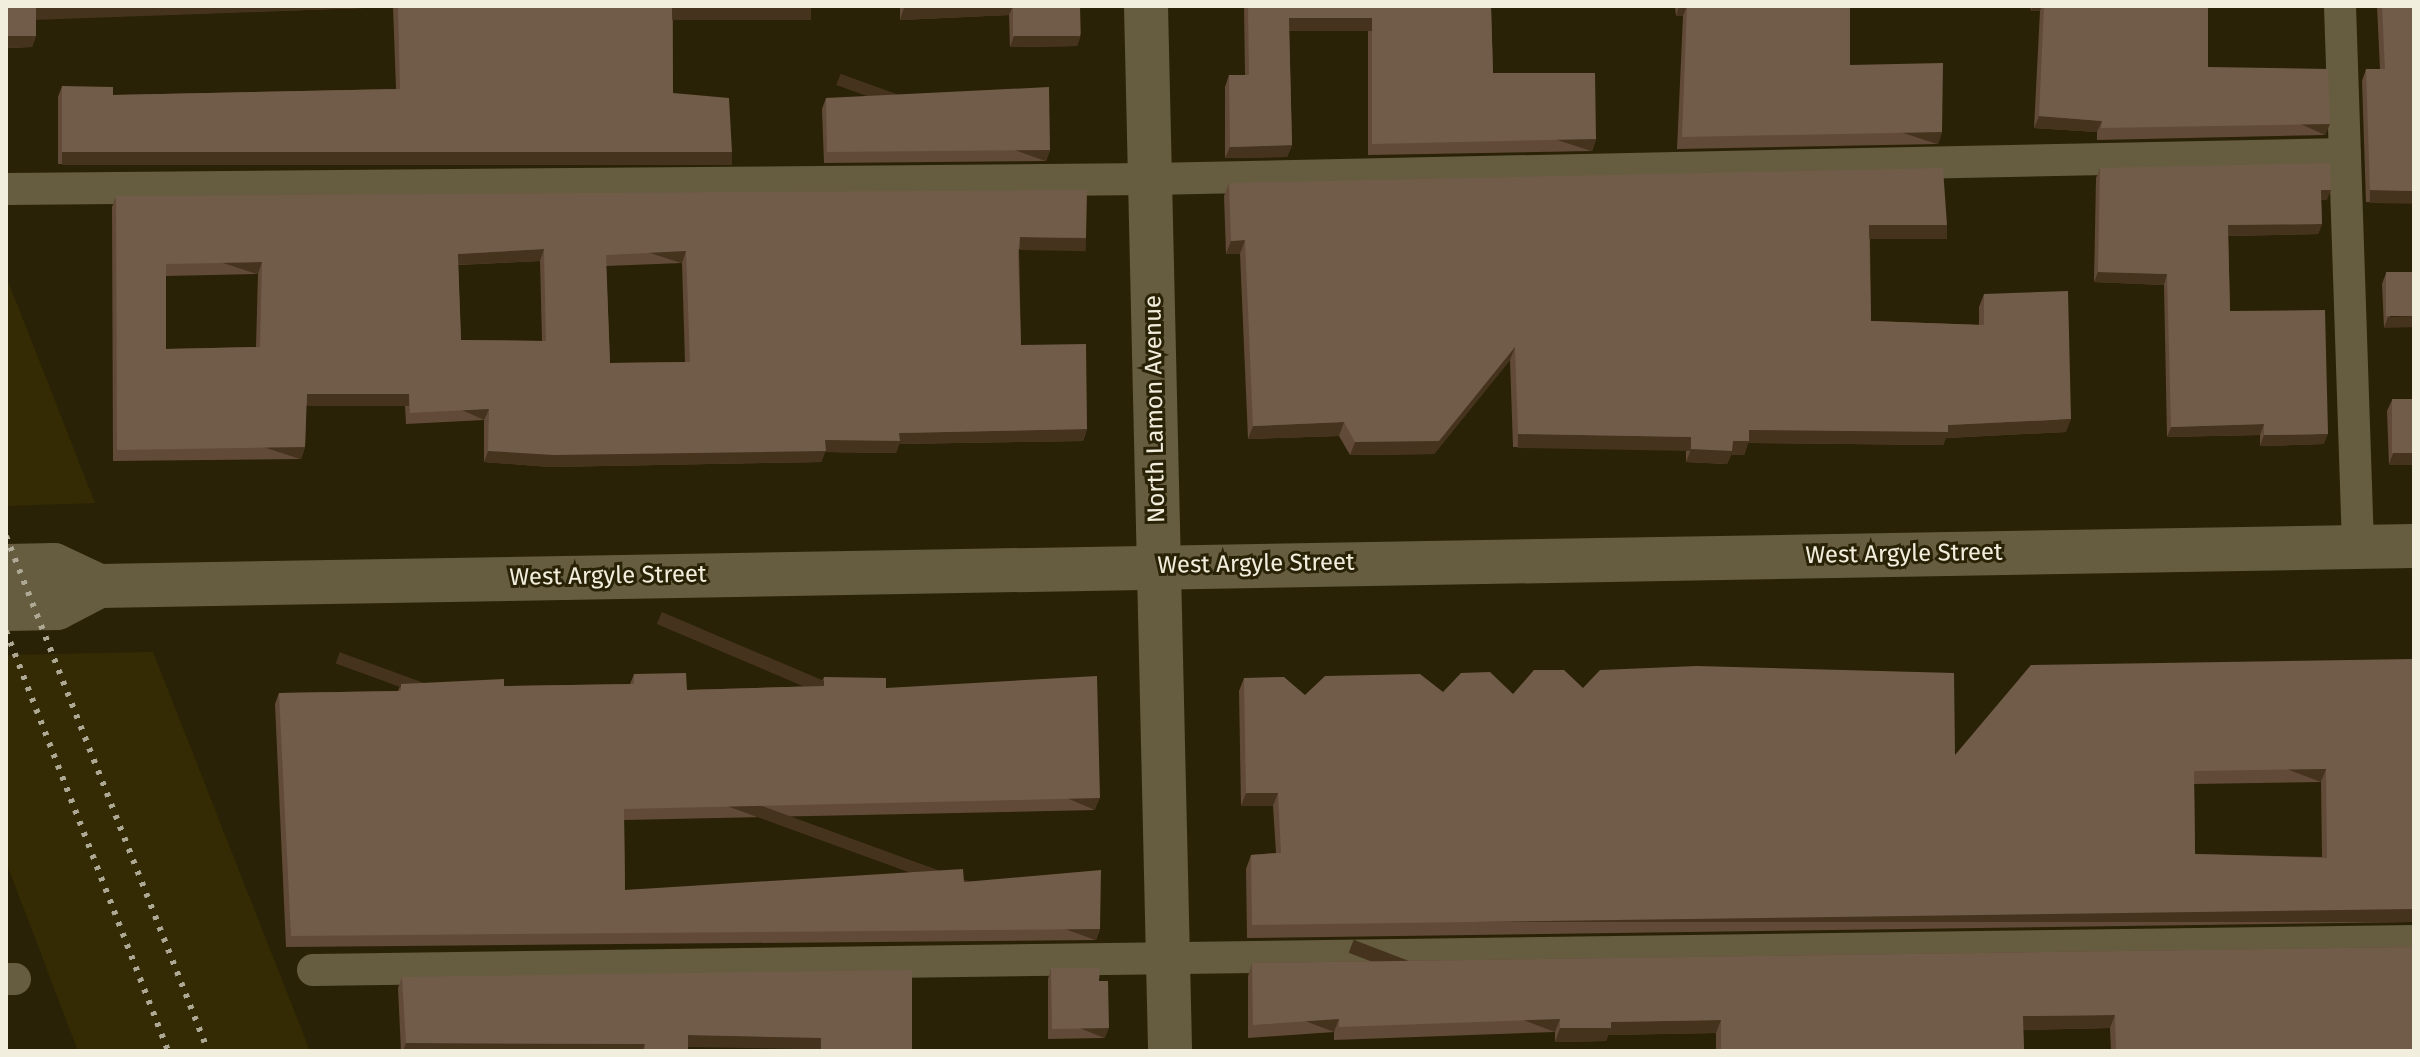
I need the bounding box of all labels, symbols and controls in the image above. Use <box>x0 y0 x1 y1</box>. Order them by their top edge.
street label: North Lamon Avenue <box>1139 295 1171 523</box>
street label: West Argyle Street <box>1805 538 2003 570</box>
street label: West Argyle Street <box>1157 548 1355 580</box>
street label: West Argyle Street <box>509 560 707 592</box>

